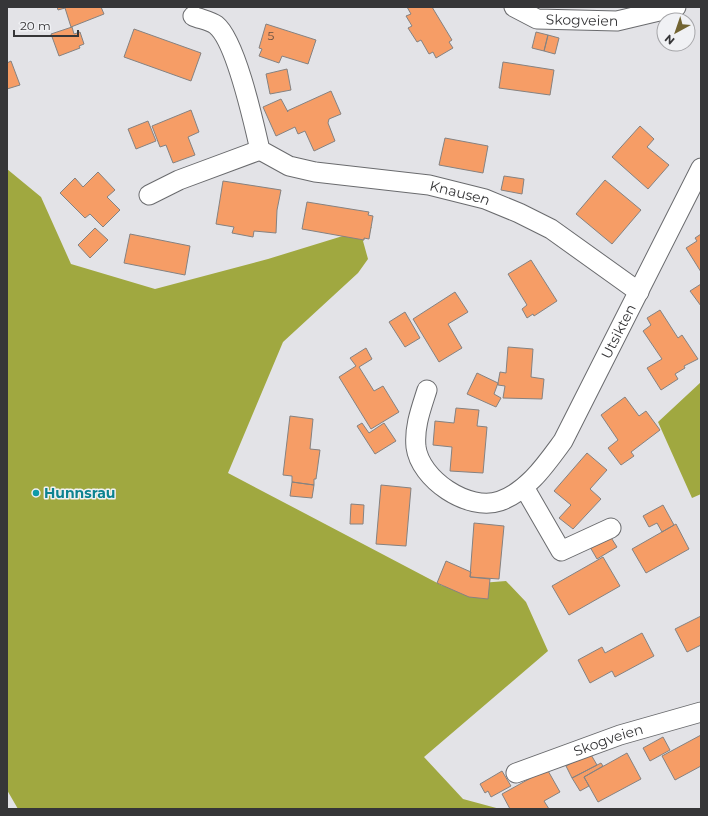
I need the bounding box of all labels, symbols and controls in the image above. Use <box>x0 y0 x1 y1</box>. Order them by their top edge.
street label: Skogveien <box>546 10 619 30</box>
scale bar <box>14 12 78 38</box>
north arrow <box>656 12 696 52</box>
text: 20 m <box>20 18 51 33</box>
house number: 5 <box>268 28 275 43</box>
text: N <box>662 31 677 48</box>
street label: Knausen <box>428 177 493 209</box>
street label: Utsikten <box>597 301 640 362</box>
place label: Hunnsrau <box>44 484 115 502</box>
marker: Hunnsrau <box>31 488 41 498</box>
street label: Skogveien <box>571 720 645 760</box>

